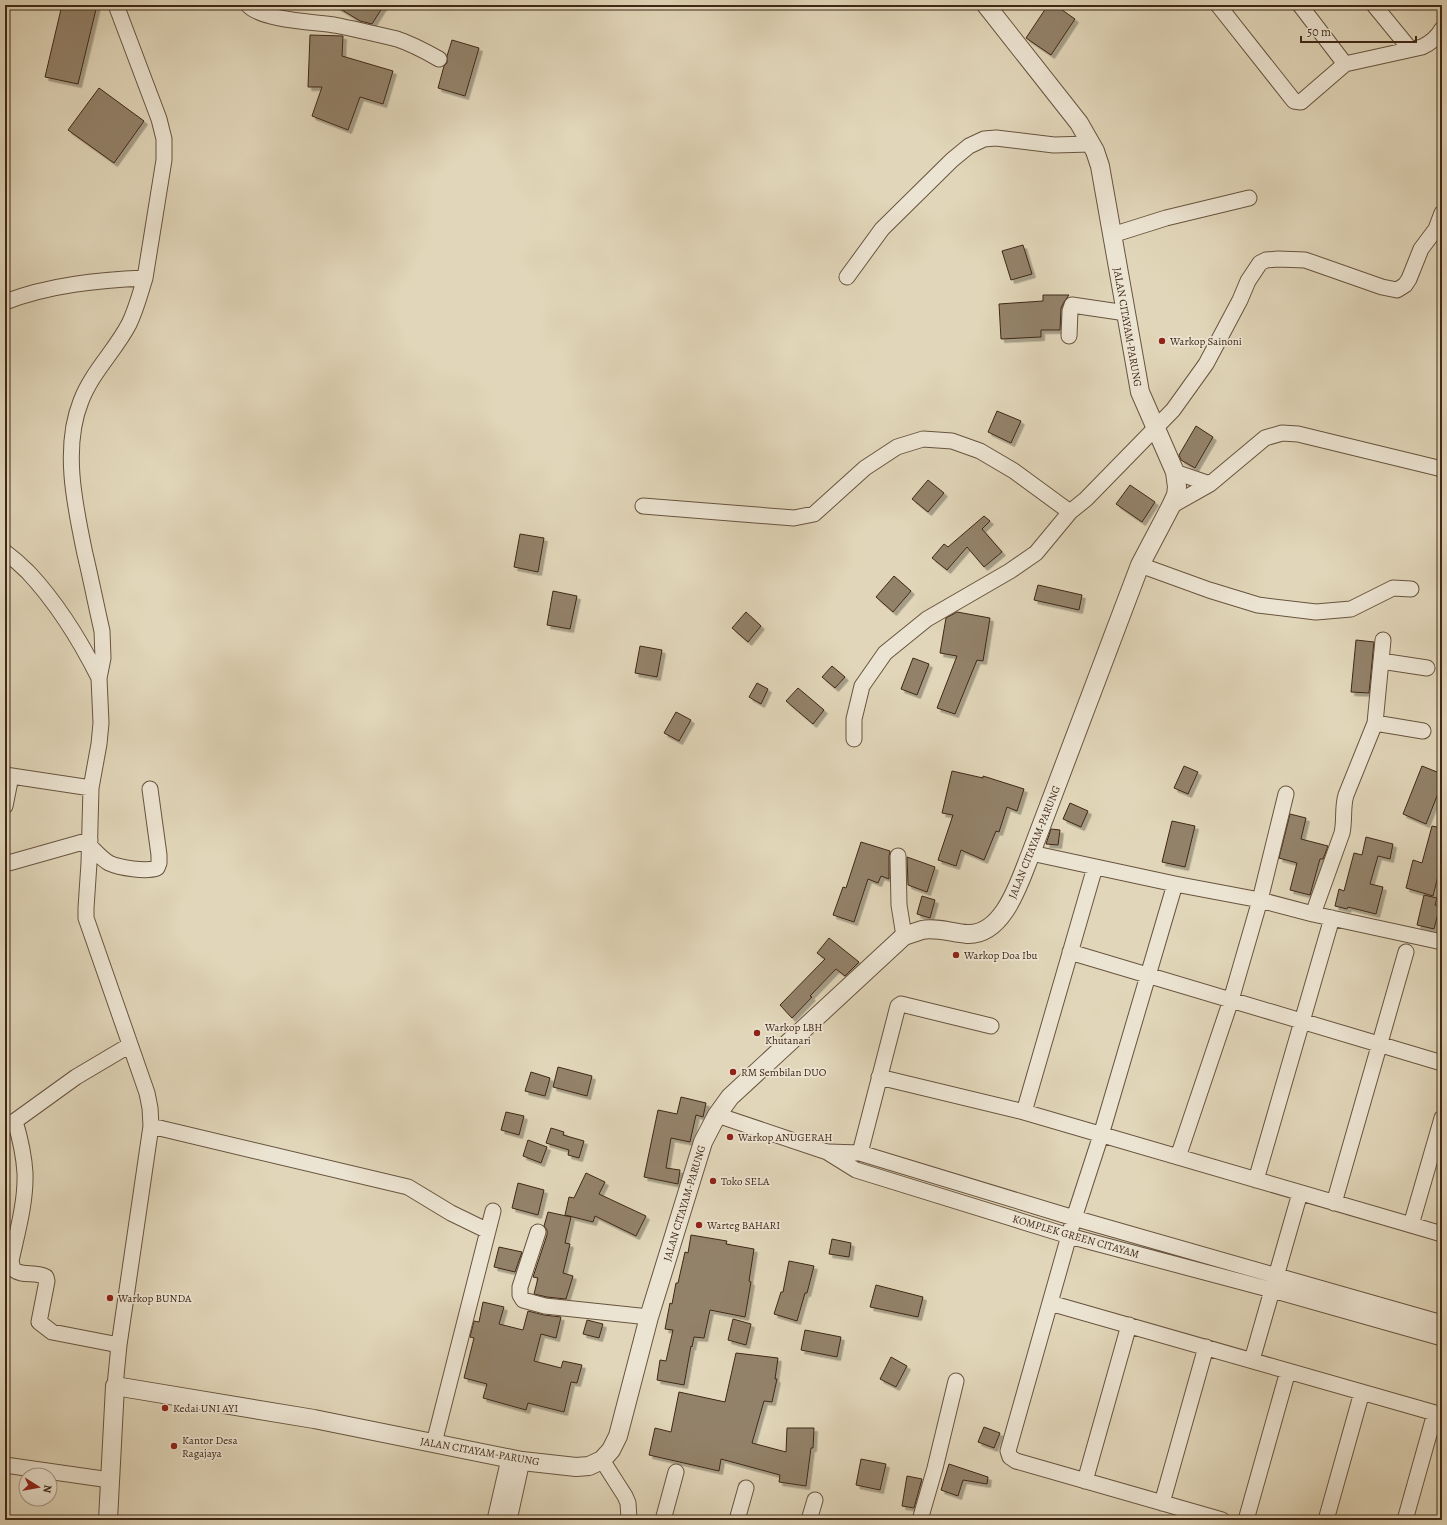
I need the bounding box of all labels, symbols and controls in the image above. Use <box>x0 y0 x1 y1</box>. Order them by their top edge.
scale bar <box>1301 18 1416 44</box>
text: 50 m <box>1307 24 1331 40</box>
street label: JALAN CITAYAM-PARUNG <box>1110 266 1145 388</box>
place label: Warkop Sainoni <box>1169 334 1242 349</box>
marker: Warkop Sainoni <box>1157 336 1167 346</box>
street label: JALAN CITAYAM-PARUNG <box>1005 783 1064 901</box>
place label: Warkop Doa Ibu <box>963 948 1037 963</box>
marker: Warkop Doa Ibu <box>951 950 961 960</box>
place label: Warkop LBH Khutanari <box>764 1020 823 1048</box>
marker: Warkop LBH Khutanari <box>752 1028 762 1038</box>
place label: RM Sembilan DUO <box>741 1065 827 1080</box>
marker: RM Sembilan DUO <box>728 1067 738 1077</box>
place label: Warkop ANUGERAH <box>737 1130 833 1145</box>
marker: Warkop ANUGERAH <box>725 1132 735 1142</box>
street label: JALAN CITAYAM-PARUNG <box>660 1143 709 1263</box>
place label: Toko SELA <box>721 1174 770 1189</box>
marker: Toko SELA <box>708 1176 718 1186</box>
street label: KOMPLEK GREEN CITAYAM <box>1011 1211 1141 1262</box>
place label: Warteg BAHARI <box>706 1218 780 1233</box>
marker: Warteg BAHARI <box>694 1220 704 1230</box>
place label: Warkop BUNDA <box>117 1291 192 1306</box>
marker: Warkop BUNDA <box>105 1293 115 1303</box>
place label: Kedai UNI AYI <box>173 1401 238 1416</box>
marker: Kedai UNI AYI <box>160 1403 170 1413</box>
place label: Kantor Desa Ragajaya <box>182 1433 239 1461</box>
street label: JALAN CITAYAM-PARUNG <box>419 1434 541 1469</box>
marker: Kantor Desa Ragajaya <box>169 1441 179 1451</box>
north arrow <box>18 1467 58 1507</box>
text: N <box>39 1483 55 1494</box>

